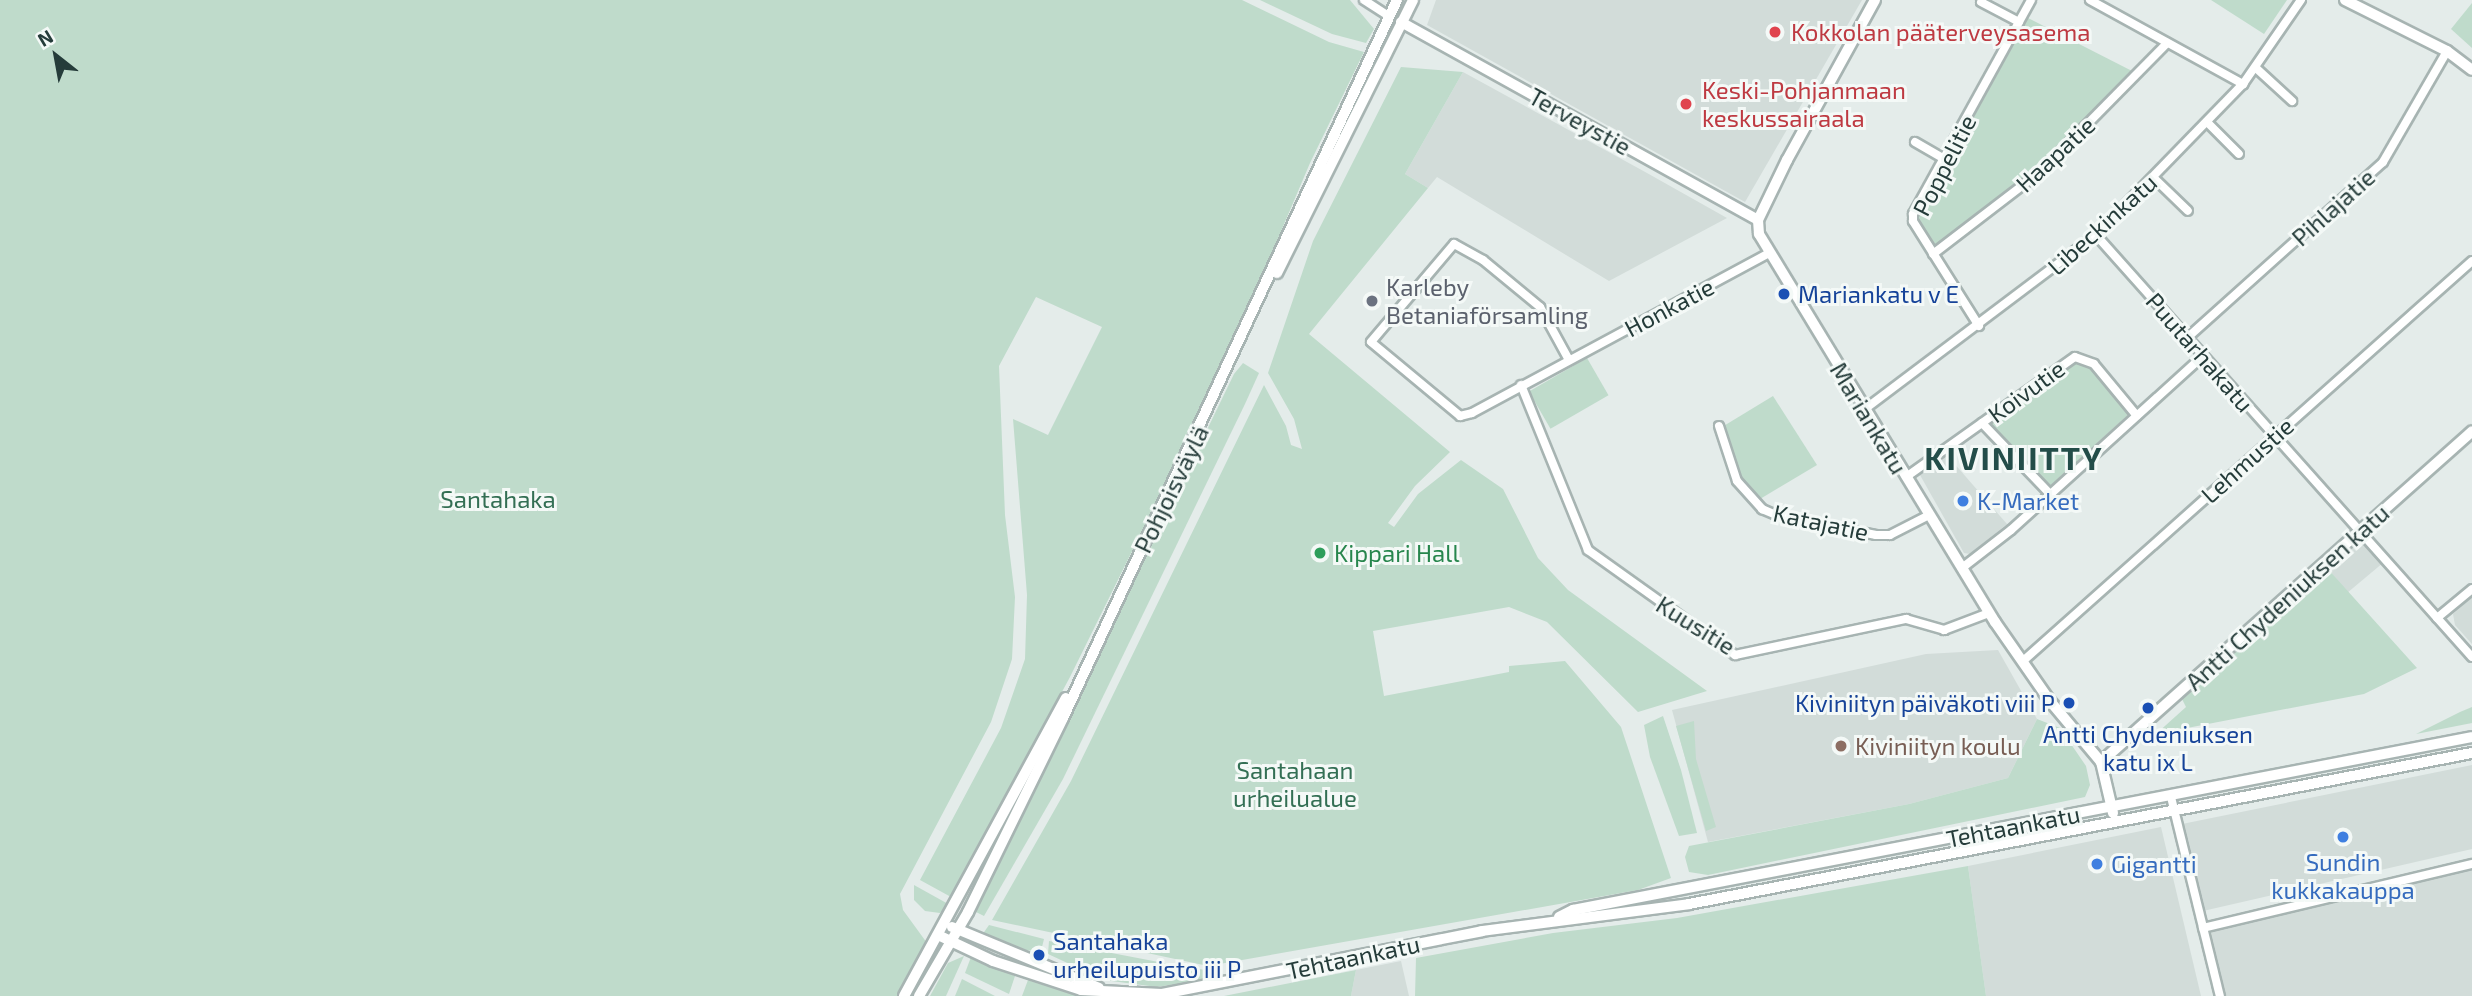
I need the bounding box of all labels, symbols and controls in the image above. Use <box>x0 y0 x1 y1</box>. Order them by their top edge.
place label: Kokkolan pääterveysasema <box>1791 18 2090 46</box>
north arrow <box>21 21 91 91</box>
marker: Kokkolan pääterveysasema <box>1765 22 1785 42</box>
text: N <box>33 24 57 51</box>
place label: Keski-Pohjanmaan keskussairaala <box>1702 76 1906 132</box>
street label: Terveystie <box>1524 81 1636 161</box>
marker: Keski-Pohjanmaan keskussairaala <box>1676 94 1696 114</box>
street label: Poppelitie <box>1906 110 1982 220</box>
street label: Haapatie <box>2010 110 2100 198</box>
street label: Pihlajatie <box>2286 162 2380 252</box>
street label: Libeckinkatu <box>2041 167 2163 281</box>
street label: Honkatie <box>1619 272 1719 342</box>
place label: Karleby Betaniaförsamling <box>1386 273 1588 329</box>
place label: Mariankatu v E <box>1798 280 1960 308</box>
marker: Mariankatu v E <box>1776 286 1792 302</box>
street label: Puutarhakatu <box>2140 286 2260 418</box>
marker: Karleby Betaniaförsamling <box>1364 293 1380 309</box>
street label: Koivutie <box>1982 354 2070 428</box>
street label: Mariankatu <box>1824 357 1914 479</box>
street label: Lehmustie <box>2195 411 2299 509</box>
street label: Pohjoisväylä <box>1128 421 1214 557</box>
district label: KIVINIITTY <box>1926 438 2102 476</box>
park label: Santahaka <box>440 485 556 513</box>
place label: K-Market <box>1977 487 2079 515</box>
marker: K-Market <box>1955 493 1971 509</box>
street label: Katajatie <box>1771 498 1871 546</box>
street label: Antti Chydeniuksen katu <box>2179 498 2395 696</box>
place label: Kippari Hall <box>1334 539 1460 567</box>
marker: Kippari Hall <box>1312 545 1328 561</box>
street label: Kuusitie <box>1651 590 1741 660</box>
place label: Kiviniityn päiväkoti viii P <box>1794 689 2055 717</box>
marker: Kiviniityn päiväkoti viii P <box>2061 695 2077 711</box>
marker: Antti Chydeniuksen katu ix L <box>2140 700 2156 716</box>
place label: Antti Chydeniuksen katu ix L <box>2043 720 2253 776</box>
place label: Kiviniityn koulu <box>1855 732 2021 760</box>
marker: Kiviniityn koulu <box>1833 738 1849 754</box>
park label: Santahaan urheilualue <box>1233 756 1357 812</box>
street label: Tehtaankatu <box>1944 799 2082 853</box>
marker: Sundin kukkakauppa <box>2335 829 2351 845</box>
place label: Sundin kukkakauppa <box>2271 848 2415 904</box>
place label: Gigantti <box>2111 850 2197 878</box>
marker: Gigantti <box>2089 856 2105 872</box>
place label: Santahaka urheilupuisto iii P <box>1053 927 1241 983</box>
street label: Tehtaankatu <box>1284 929 1422 985</box>
marker: Santahaka urheilupuisto iii P <box>1031 947 1047 963</box>

